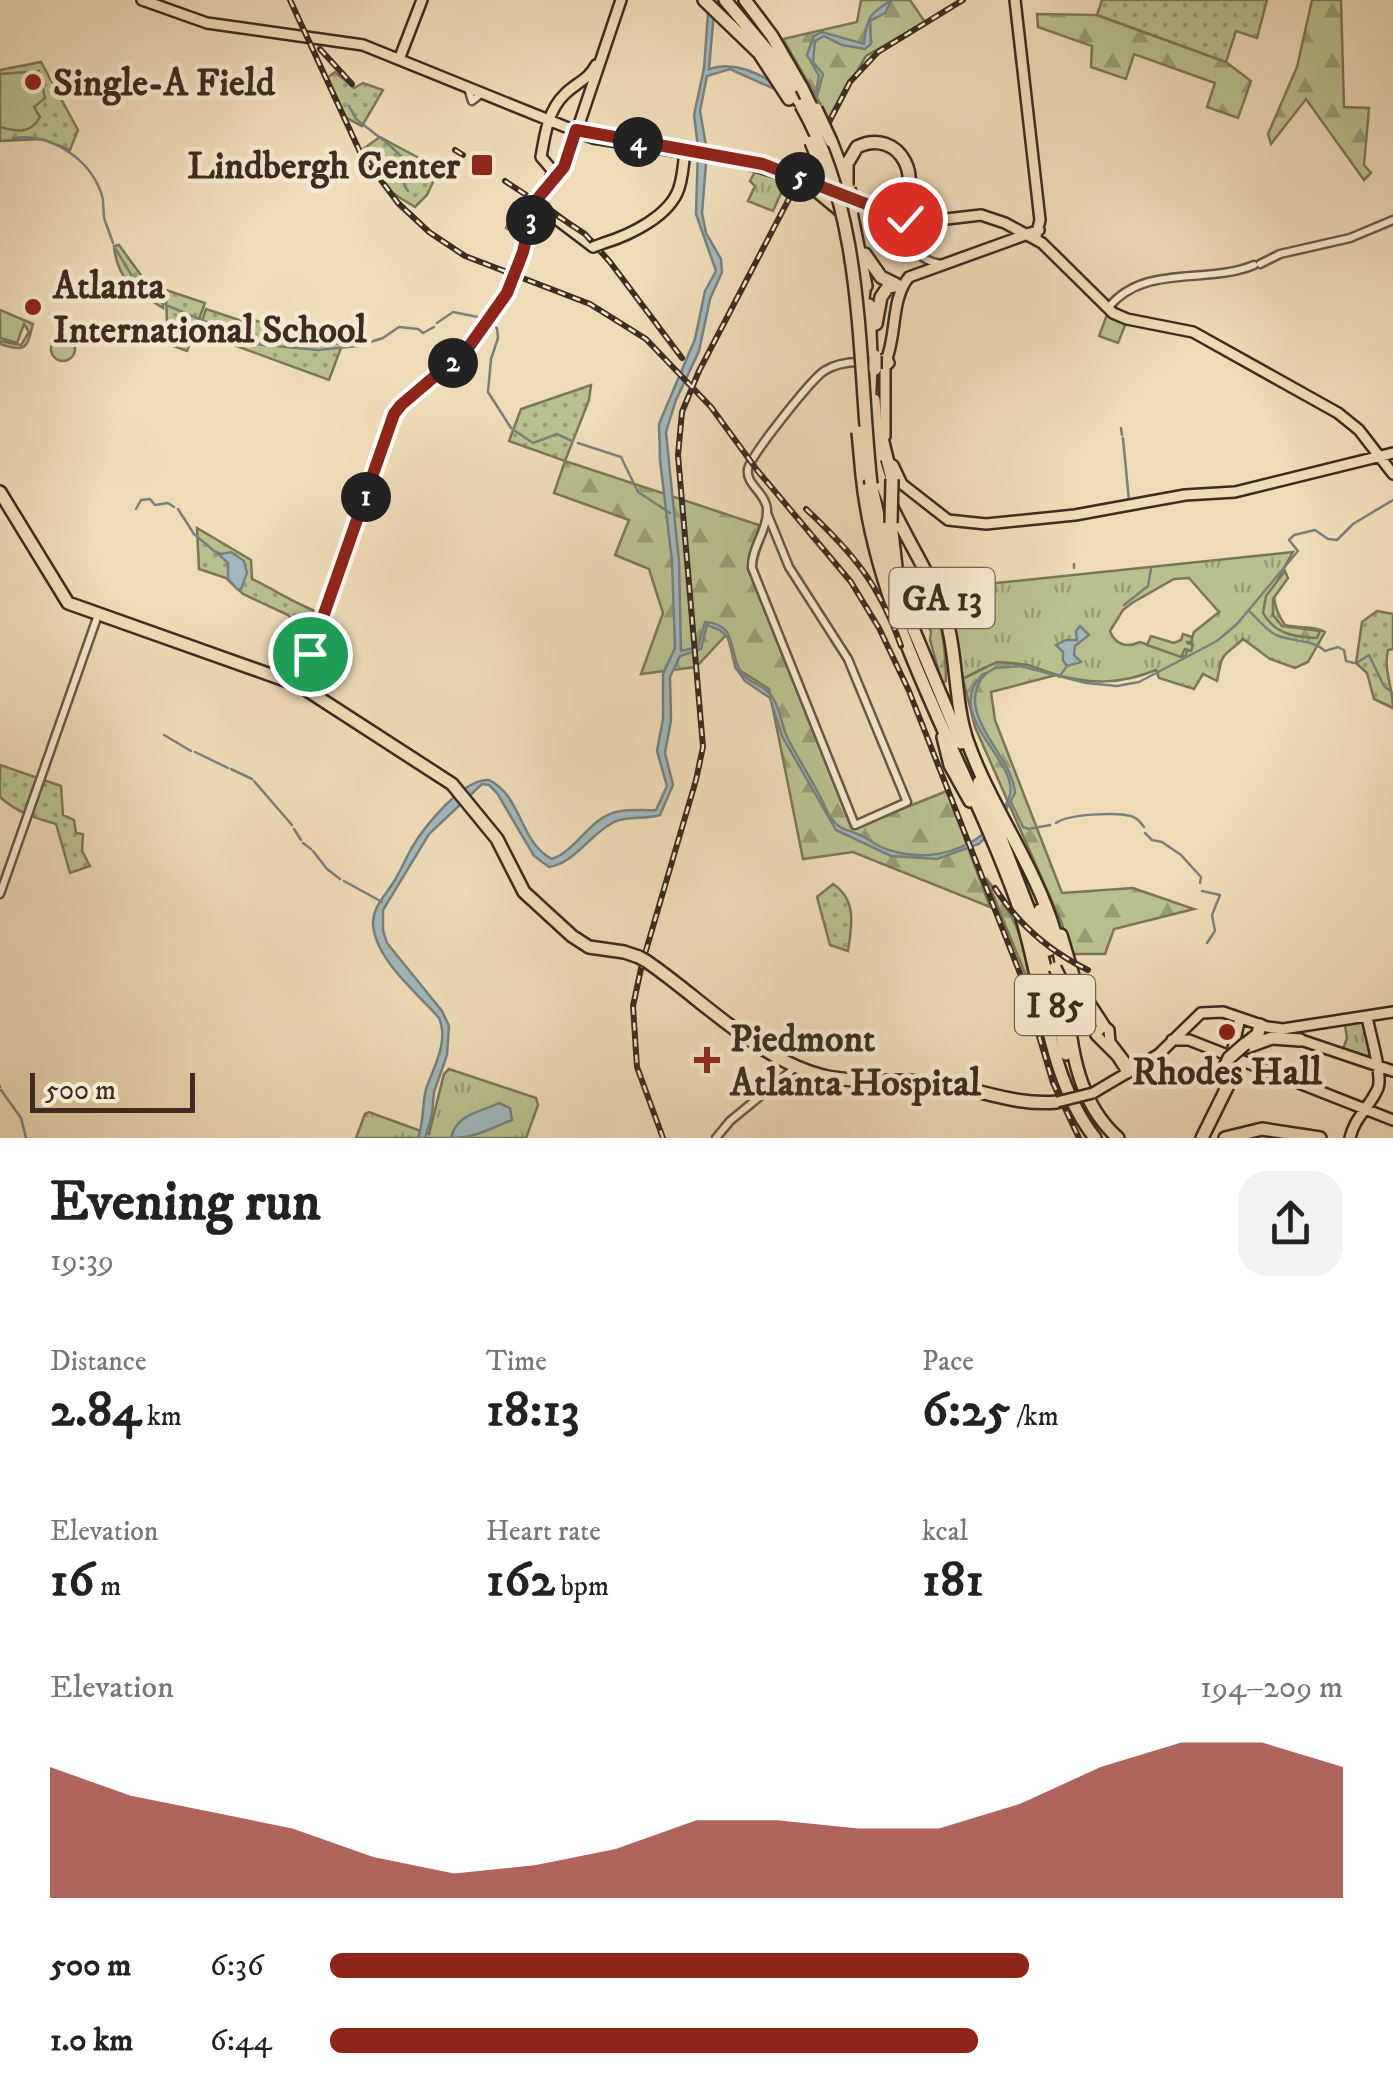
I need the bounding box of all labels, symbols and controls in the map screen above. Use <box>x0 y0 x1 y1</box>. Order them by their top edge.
place label: Single-A Field <box>53 60 276 108</box>
marker: Single-A Field <box>22 71 44 93</box>
pin: 4 <box>613 117 663 167</box>
text: 4 <box>630 124 646 159</box>
place label: Lindbergh Center <box>187 143 461 191</box>
marker: Lindbergh Center <box>469 152 495 178</box>
pin: 5 <box>775 152 825 202</box>
text: 5 <box>793 159 807 194</box>
pin <box>863 177 948 262</box>
icon: check <box>878 192 933 247</box>
pin: 3 <box>506 195 556 245</box>
text: 3 <box>526 202 536 237</box>
place label: Atlanta International School <box>52 263 367 355</box>
marker: Atlanta International School <box>22 296 44 318</box>
pin: 2 <box>428 338 478 388</box>
text: 2 <box>446 345 460 380</box>
pin: 1 <box>341 472 391 522</box>
text: 1 <box>361 479 371 514</box>
road number: GA 13 <box>890 568 994 628</box>
pin <box>268 612 353 697</box>
icon: arrive <box>283 627 338 682</box>
road number: I 85 <box>1015 975 1095 1035</box>
place label: Piedmont Atlanta Hospital <box>729 1016 982 1108</box>
marker: Rhodes Hall <box>1216 1021 1238 1043</box>
marker: Piedmont Atlanta Hospital <box>694 1047 720 1073</box>
place label: Rhodes Hall <box>1132 1049 1323 1097</box>
scale bar <box>30 1068 195 1112</box>
text: 500 m <box>45 1073 116 1108</box>
text: Evening run <box>50 1169 321 1238</box>
button: share <box>1238 1171 1343 1276</box>
text: 19:39 <box>50 1241 114 1281</box>
text: Distance <box>50 1344 146 1379</box>
text: Time <box>486 1344 547 1379</box>
text: Pace <box>922 1344 974 1379</box>
text: 2.84 <box>50 1379 141 1442</box>
text: 18:13 <box>486 1379 579 1442</box>
text: 6:25 <box>922 1379 1010 1442</box>
text: km <box>141 1399 182 1434</box>
text: /km <box>1010 1399 1059 1434</box>
text: Elevation <box>50 1514 158 1549</box>
text: Heart rate <box>486 1514 601 1549</box>
text: kcal <box>922 1514 968 1549</box>
text: 16 <box>50 1549 94 1612</box>
text: 162 <box>486 1549 555 1612</box>
text: 181 <box>922 1549 984 1612</box>
text: m <box>94 1569 121 1604</box>
text: bpm <box>555 1569 609 1604</box>
text: Elevation <box>50 1668 174 1708</box>
text: 194–209 m <box>1200 1668 1343 1708</box>
text: 500 m <box>50 1946 131 1986</box>
text: 6:36 <box>210 1946 264 1986</box>
text: 1.0 km <box>50 2021 133 2061</box>
text: 6:44 <box>210 2021 272 2061</box>

